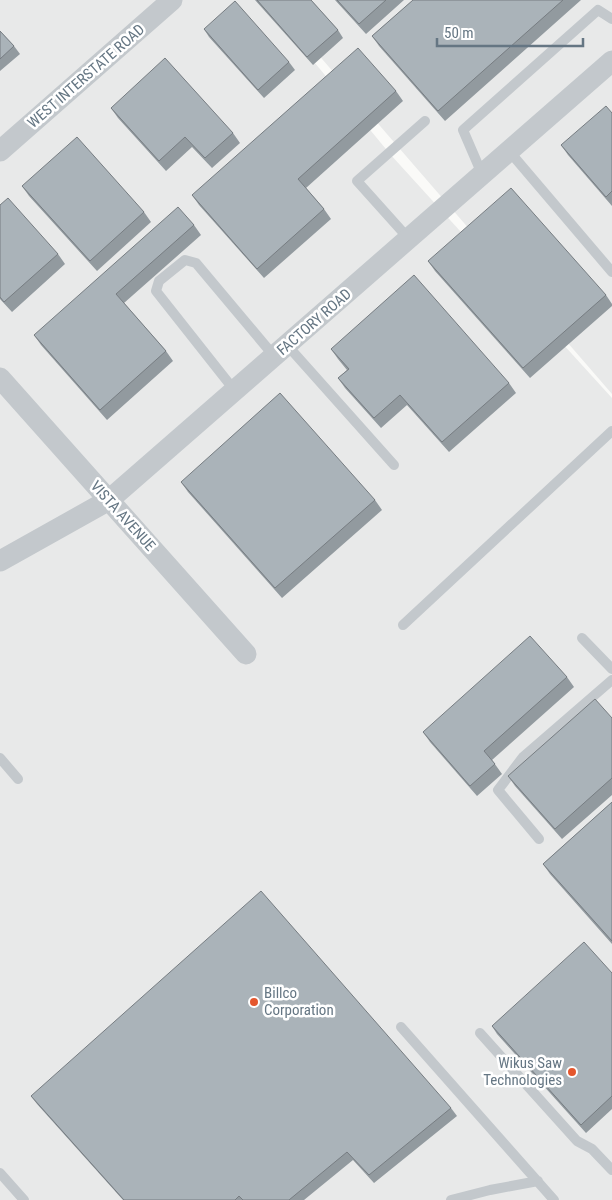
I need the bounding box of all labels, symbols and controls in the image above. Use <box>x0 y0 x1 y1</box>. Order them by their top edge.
scale bar <box>437 15 583 47</box>
street label: WEST INTERSTATE ROAD <box>24 20 148 132</box>
text: 50 m <box>444 24 474 42</box>
street label: FACTORY ROAD <box>273 285 355 359</box>
street label: VISTA AVENUE <box>87 477 159 555</box>
place label: Billco Corporation <box>264 984 334 1019</box>
marker: Billco Corporation <box>248 996 260 1008</box>
place label: Wikus Saw Technologies <box>483 1054 562 1089</box>
marker: Wikus Saw Technologies <box>566 1066 578 1078</box>

